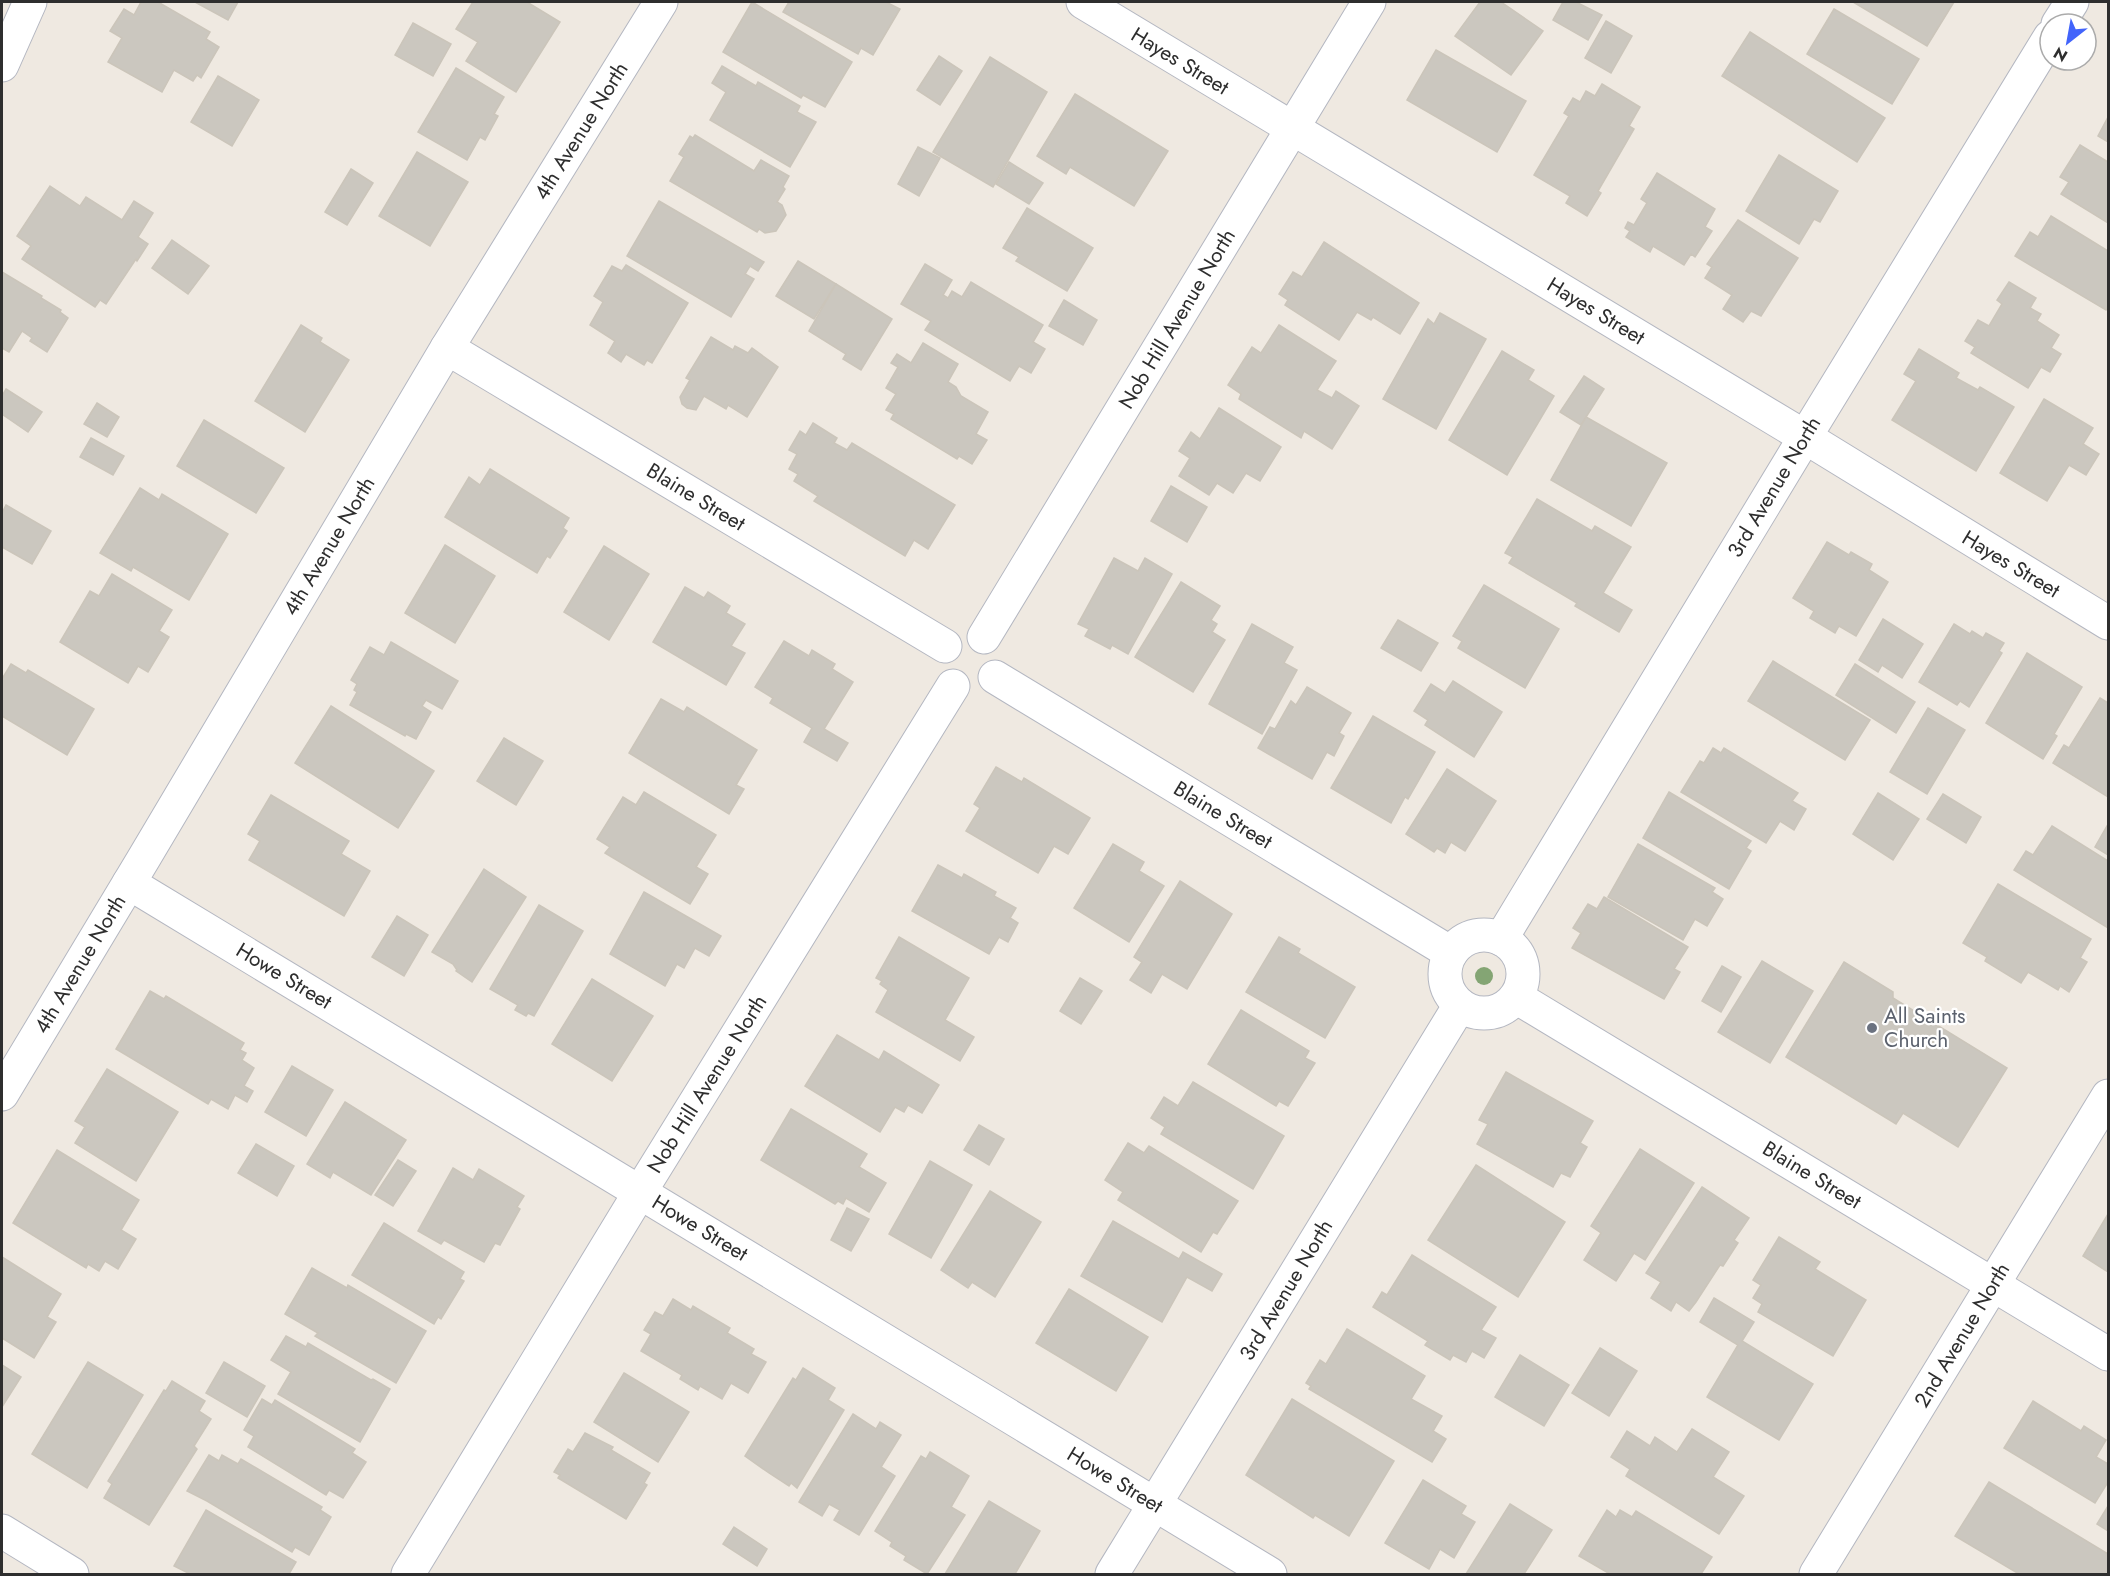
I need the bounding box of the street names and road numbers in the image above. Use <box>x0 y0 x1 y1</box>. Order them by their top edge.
street label: Hayes Street <box>1125 20 1235 102</box>
street label: 4th Avenue North <box>527 56 635 206</box>
street label: Nob Hill Avenue North <box>1111 223 1243 415</box>
street label: Hayes Street <box>1541 270 1651 352</box>
street label: 3rd Avenue North <box>1720 411 1828 563</box>
street label: Blaine Street <box>641 456 751 538</box>
street label: 4th Avenue North <box>276 471 382 621</box>
street label: Hayes Street <box>1956 523 2066 605</box>
street label: Blaine Street <box>1168 774 1278 856</box>
street label: 4th Avenue North <box>27 889 133 1039</box>
street label: Howe Street <box>230 935 338 1017</box>
street label: Nob Hill Avenue North <box>640 989 774 1179</box>
street label: Blaine Street <box>1757 1134 1867 1216</box>
street label: Howe Street <box>646 1187 754 1269</box>
street label: 3rd Avenue North <box>1232 1214 1340 1366</box>
street label: 2nd Avenue North <box>1907 1257 2017 1413</box>
street label: Howe Street <box>1061 1439 1169 1521</box>

